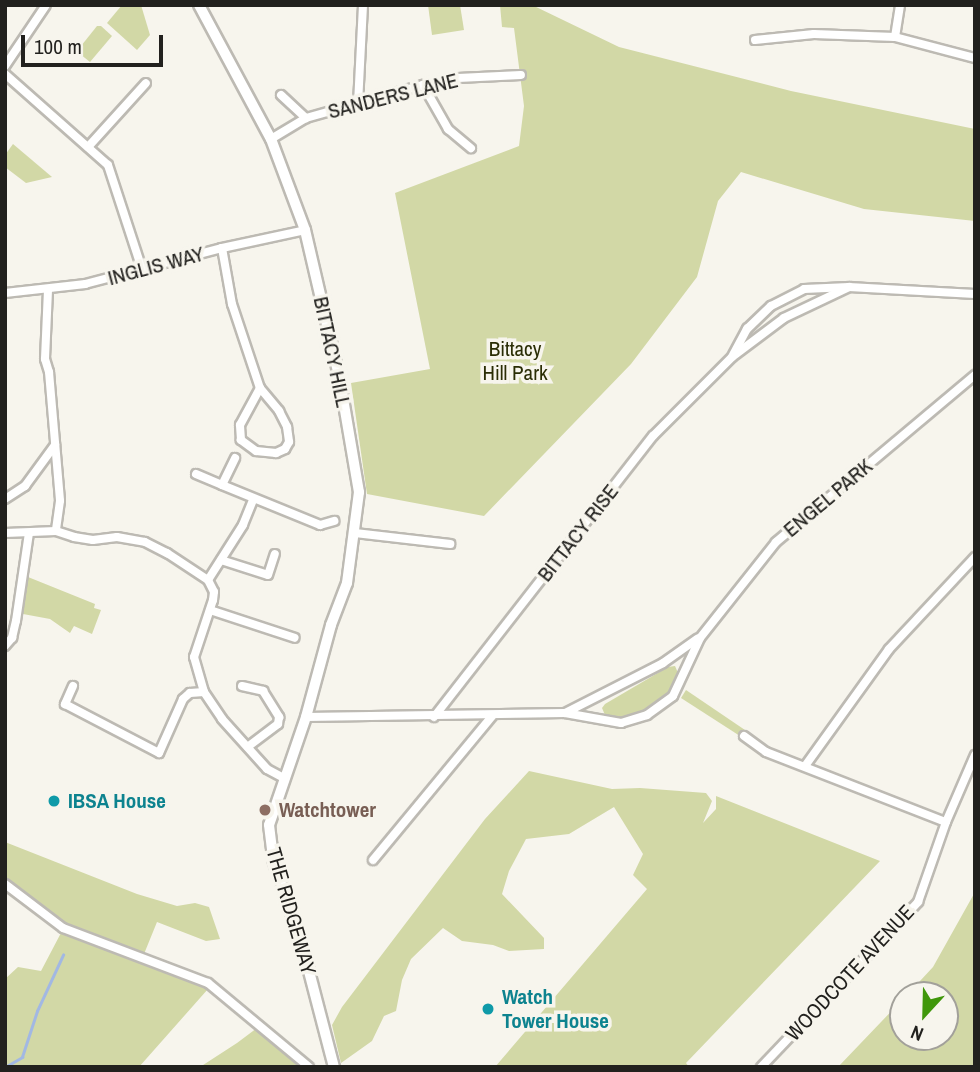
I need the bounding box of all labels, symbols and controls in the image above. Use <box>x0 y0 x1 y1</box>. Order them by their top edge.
scale bar <box>24 21 166 65</box>
text: 100 m <box>34 32 82 61</box>
street label: SANDERS LANE <box>325 68 461 124</box>
street label: INGLIS WAY <box>105 241 207 291</box>
street label: BITTACY HILL <box>308 294 356 410</box>
park label: Bittacy Hill Park <box>482 336 548 386</box>
street label: ENGEL PARK <box>778 453 878 543</box>
street label: BITTACY RISE <box>532 479 624 587</box>
place label: IBSA House <box>68 788 167 814</box>
marker: IBSA House <box>46 793 62 809</box>
place label: Watchtower <box>279 797 376 823</box>
marker: Watchtower <box>257 802 273 818</box>
street label: THE RIDGEWAY <box>261 845 321 977</box>
street label: WOODCOTE AVENUE <box>780 899 920 1047</box>
north arrow <box>889 981 959 1051</box>
place label: Watch Tower House <box>502 984 609 1034</box>
marker: Watch Tower House <box>480 1001 496 1017</box>

